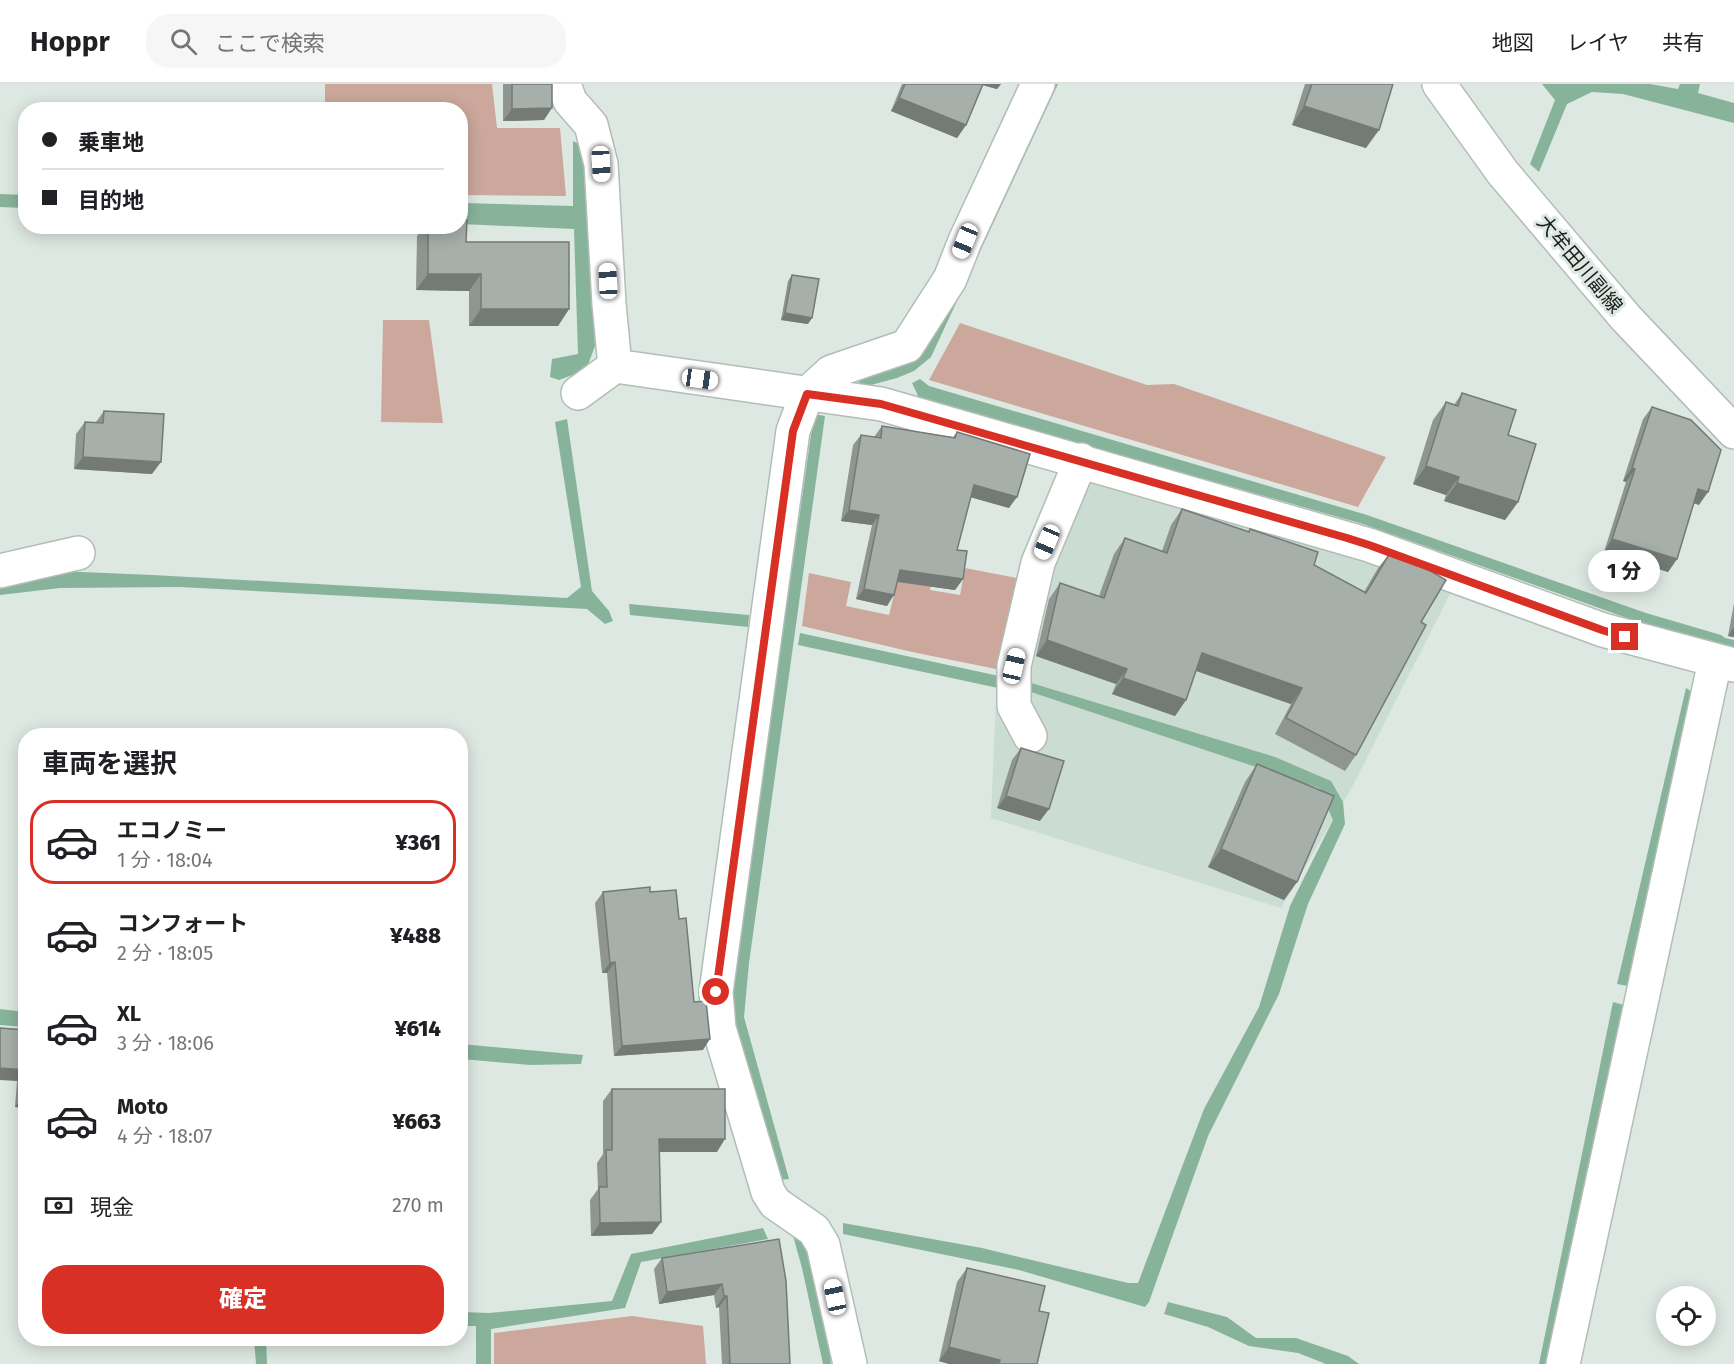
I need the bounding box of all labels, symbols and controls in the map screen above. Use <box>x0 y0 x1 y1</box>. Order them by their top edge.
search box <box>146 14 566 68</box>
text: Hoppr <box>30 25 110 58</box>
icon: search <box>167 25 200 58</box>
text: ここで検索 <box>215 30 325 57</box>
text: 地図 <box>1492 30 1534 56</box>
text: レイヤ <box>1567 30 1629 56</box>
text: 共有 <box>1662 30 1704 56</box>
text: 乗車地 <box>78 129 144 156</box>
car <box>591 146 611 182</box>
text: 目的地 <box>78 187 144 214</box>
street label: 大牟田川副線 <box>1532 210 1628 318</box>
car <box>950 221 980 261</box>
car <box>598 263 618 299</box>
car <box>681 368 719 390</box>
car <box>1032 522 1062 562</box>
callout: 1 分 <box>1589 550 1661 592</box>
text: 1 分 <box>1607 559 1641 583</box>
route end <box>1611 623 1638 650</box>
car <box>1001 646 1027 686</box>
text: 車両を選択 <box>42 748 177 780</box>
icon: car <box>45 815 99 869</box>
text: エコノミー <box>117 817 227 844</box>
text: ¥361 <box>395 829 441 856</box>
text: 1 分 · 18:04 <box>117 848 213 872</box>
icon: car <box>45 908 99 962</box>
text: コンフォート <box>117 910 248 937</box>
text: ¥488 <box>390 922 441 949</box>
text: 2 分 · 18:05 <box>117 941 213 965</box>
route start <box>702 978 729 1005</box>
text: XL <box>117 1000 141 1027</box>
icon: car <box>45 1001 99 1055</box>
text: ¥614 <box>395 1015 441 1042</box>
text: 3 分 · 18:06 <box>117 1031 214 1055</box>
text: Moto <box>117 1093 168 1120</box>
icon: car <box>45 1094 99 1148</box>
text: ¥663 <box>392 1108 441 1135</box>
text: 4 分 · 18:07 <box>117 1124 212 1148</box>
icon: cash <box>42 1189 75 1222</box>
text: 270 m <box>392 1193 444 1217</box>
text: 現金 <box>90 1194 134 1221</box>
button: 確定 <box>42 1265 444 1334</box>
car <box>822 1278 848 1316</box>
map controls <box>1656 1286 1716 1346</box>
button: locate <box>1656 1286 1716 1346</box>

